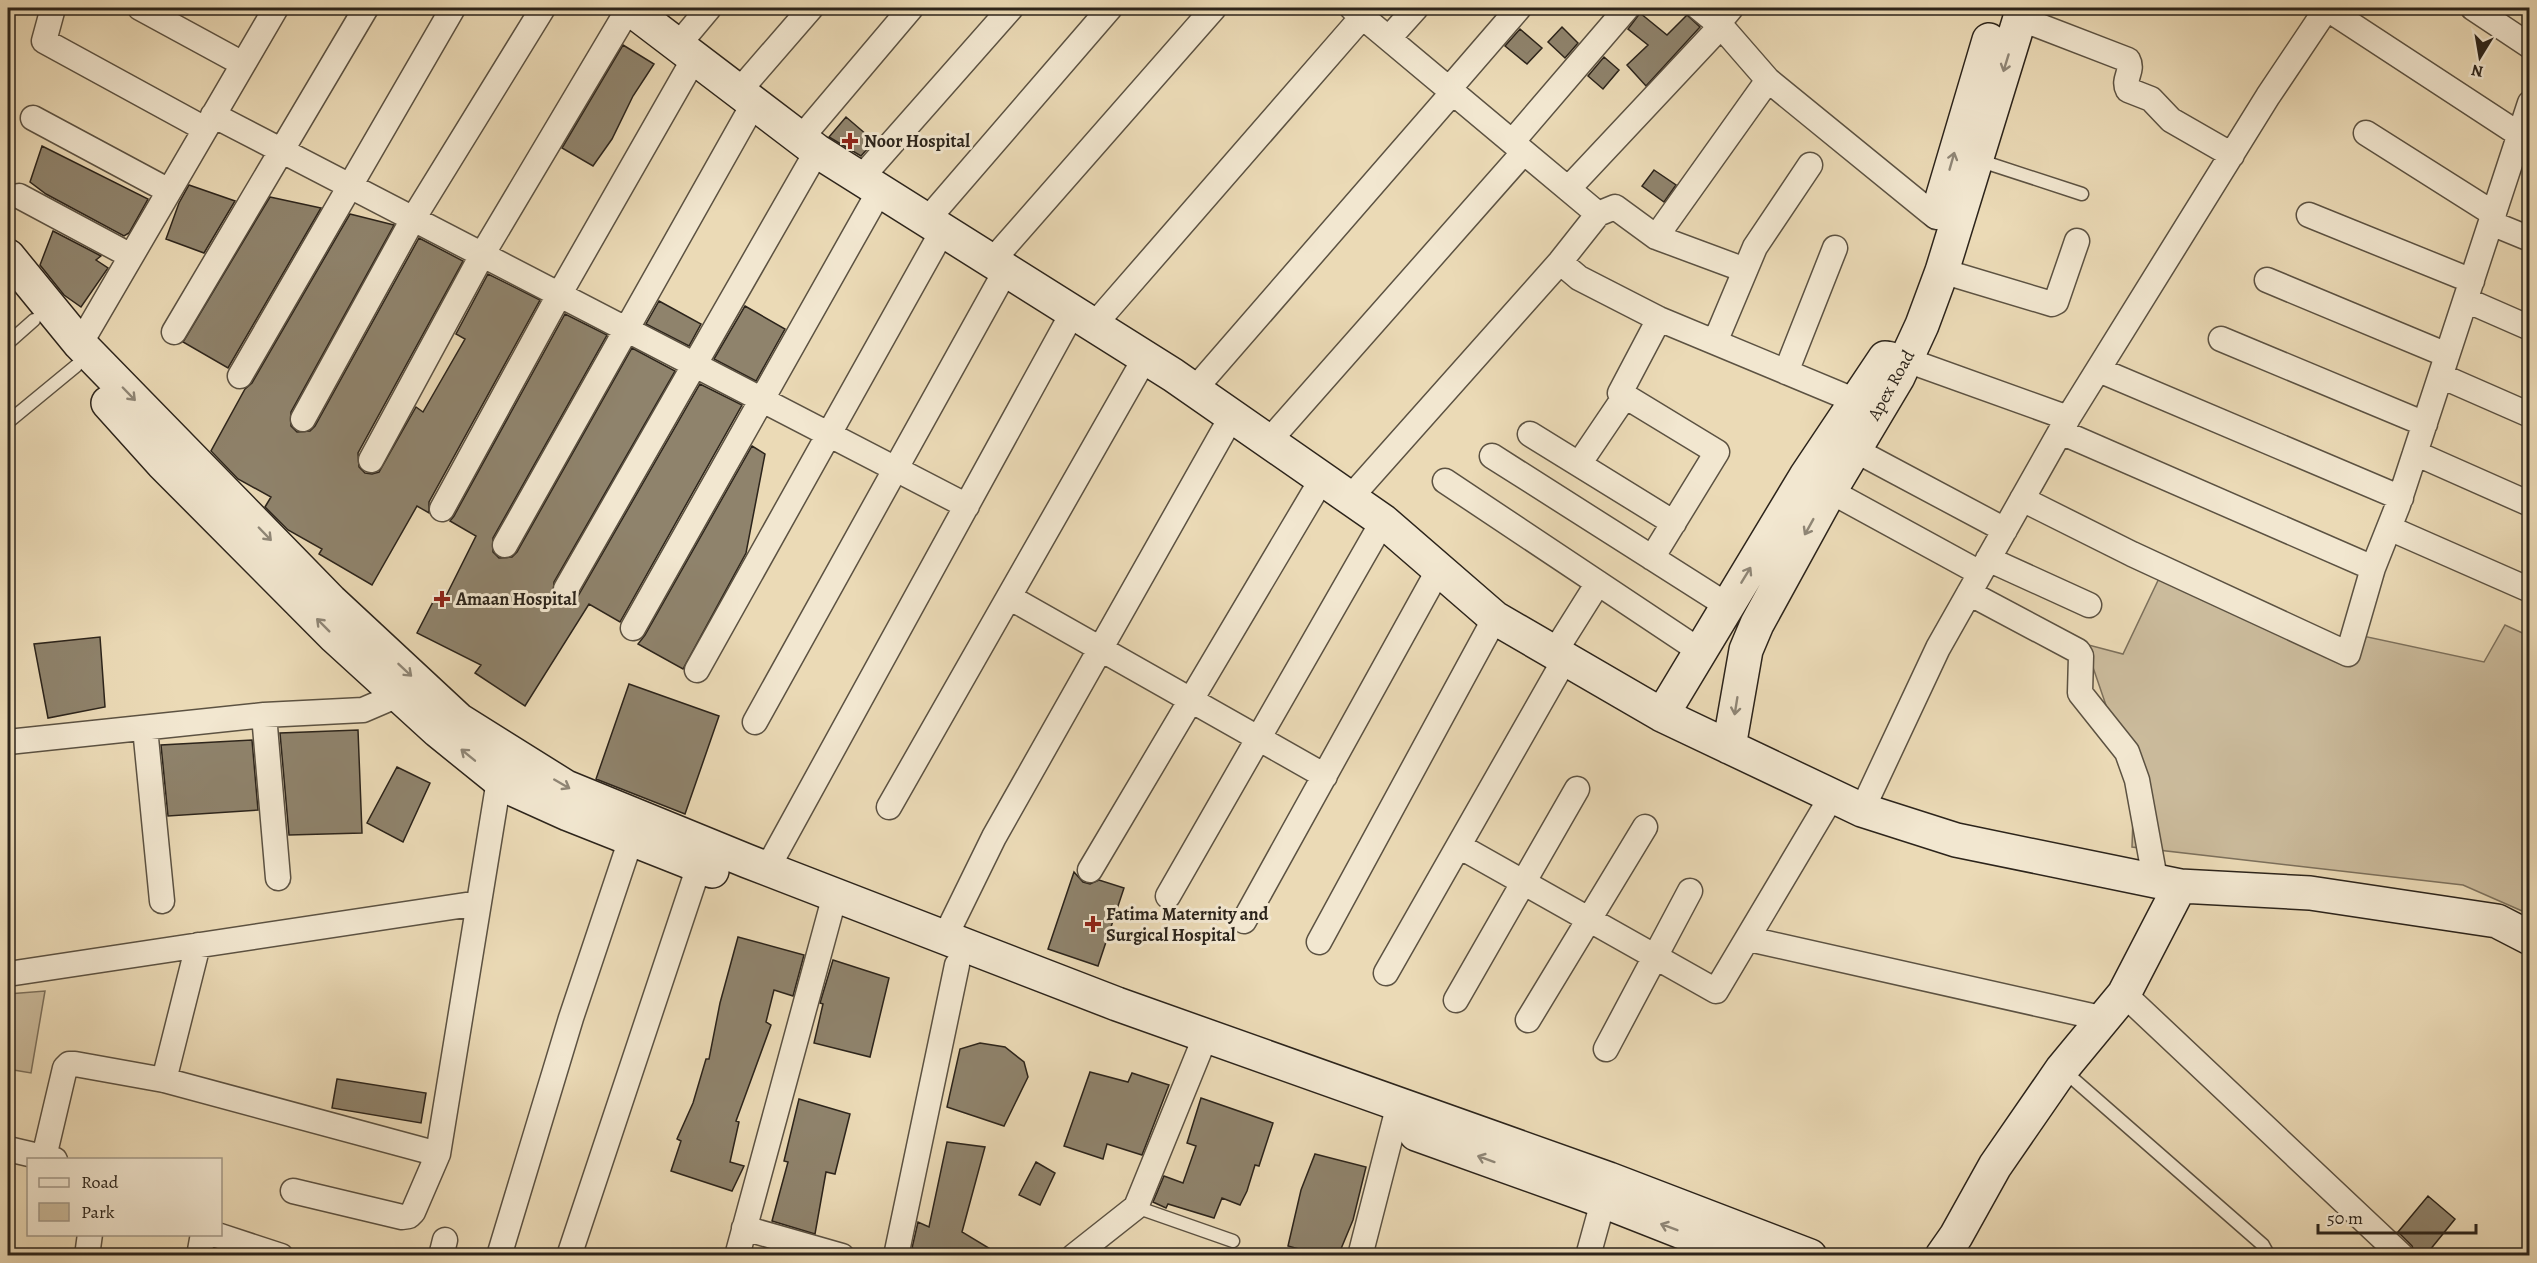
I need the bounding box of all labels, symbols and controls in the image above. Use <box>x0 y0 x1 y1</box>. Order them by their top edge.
north arrow <box>2450 27 2510 87</box>
one-way arrow <box>2000 54 2011 73</box>
text: N <box>2469 59 2485 83</box>
place label: Noor Hospital <box>864 129 970 153</box>
marker: Noor Hospital <box>841 132 859 150</box>
one-way arrow <box>1947 152 1958 171</box>
street label: Apex Road <box>1861 345 1920 425</box>
one-way arrow <box>122 386 136 401</box>
one-way arrow <box>1803 518 1815 535</box>
one-way arrow <box>258 526 273 541</box>
one-way arrow <box>1741 567 1753 584</box>
place label: Amaan Hospital <box>455 587 577 611</box>
marker: Amaan Hospital <box>433 590 451 608</box>
one-way arrow <box>315 617 330 632</box>
one-way arrow <box>397 662 412 676</box>
one-way arrow <box>1730 695 1741 715</box>
one-way arrow <box>460 748 476 761</box>
one-way arrow <box>553 778 570 790</box>
place label: Fatima Maternity and Surgical Hospital <box>1106 902 1269 947</box>
marker: Fatima Maternity and Surgical Hospital <box>1084 915 1102 933</box>
one-way arrow <box>1477 1153 1496 1164</box>
legend <box>27 1158 222 1236</box>
text: Road <box>81 1170 119 1194</box>
scale bar <box>2318 1197 2476 1235</box>
text: Park <box>81 1200 115 1224</box>
text: 50 m <box>2327 1206 2363 1230</box>
one-way arrow <box>1660 1221 1678 1232</box>

